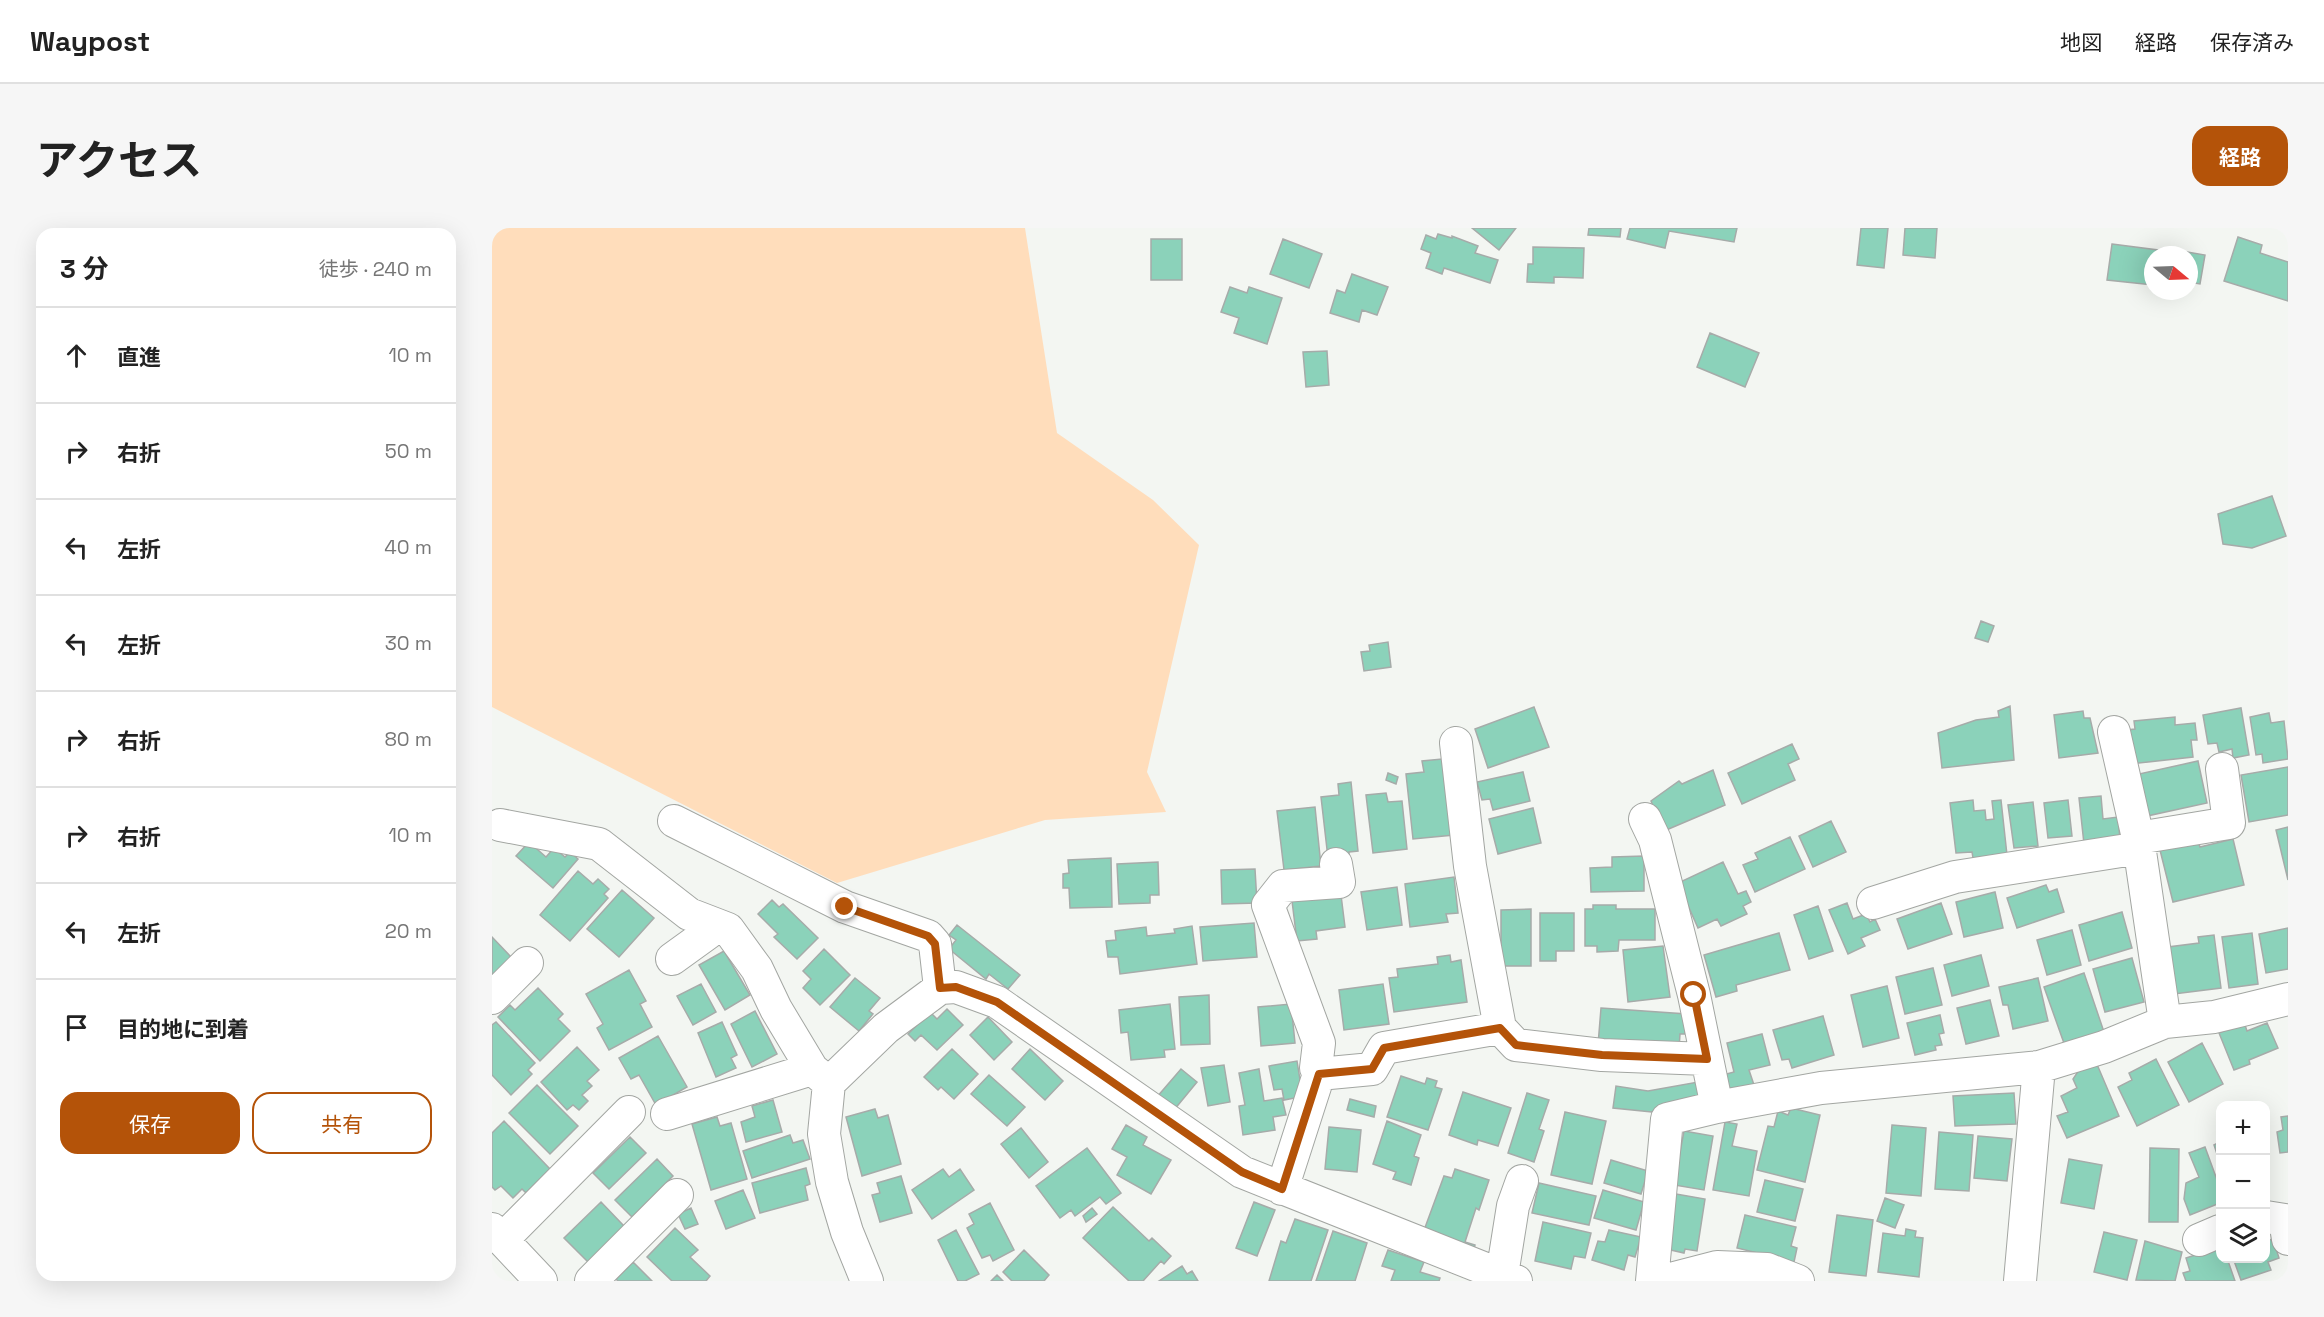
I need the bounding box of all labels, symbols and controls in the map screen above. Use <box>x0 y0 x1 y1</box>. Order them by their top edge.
text: Waypost <box>30 23 150 59</box>
text: 地図 <box>2060 29 2102 56</box>
text: 経路 <box>2135 29 2177 56</box>
text: 保存済み <box>2210 29 2294 56</box>
button: 経路 <box>2192 126 2288 186</box>
text: アクセス <box>36 134 202 187</box>
north arrow <box>2144 246 2198 300</box>
text: 3 分 <box>60 252 108 286</box>
text: 徒歩 · 240 m <box>319 256 432 282</box>
icon: ahead <box>60 339 93 372</box>
text: 10 m <box>388 342 432 368</box>
text: 直進 <box>117 343 161 371</box>
icon: right <box>60 435 93 468</box>
text: 50 m <box>385 438 432 464</box>
text: 右折 <box>117 439 161 467</box>
icon: left <box>60 531 93 564</box>
text: 40 m <box>384 534 432 560</box>
text: 左折 <box>117 535 161 563</box>
icon: left <box>60 627 93 660</box>
text: 30 m <box>385 630 432 656</box>
text: 左折 <box>117 631 161 659</box>
icon: right <box>60 723 93 756</box>
text: 80 m <box>384 726 432 752</box>
text: 右折 <box>117 727 161 755</box>
icon: right <box>60 819 93 852</box>
text: 10 m <box>388 822 432 848</box>
text: 右折 <box>117 823 161 851</box>
route end <box>831 893 857 919</box>
icon: left <box>60 915 93 948</box>
text: 20 m <box>385 918 432 944</box>
text: 左折 <box>117 919 161 947</box>
route start <box>1680 981 1706 1007</box>
icon: arrive <box>60 1011 93 1044</box>
text: 目的地に到着 <box>117 1015 249 1043</box>
button: 保存 <box>60 1092 240 1154</box>
button: 共有 <box>252 1092 432 1154</box>
map controls <box>2216 1101 2270 1263</box>
button: + <box>2216 1101 2270 1155</box>
button: − <box>2216 1155 2270 1209</box>
button: layers <box>2216 1209 2270 1263</box>

